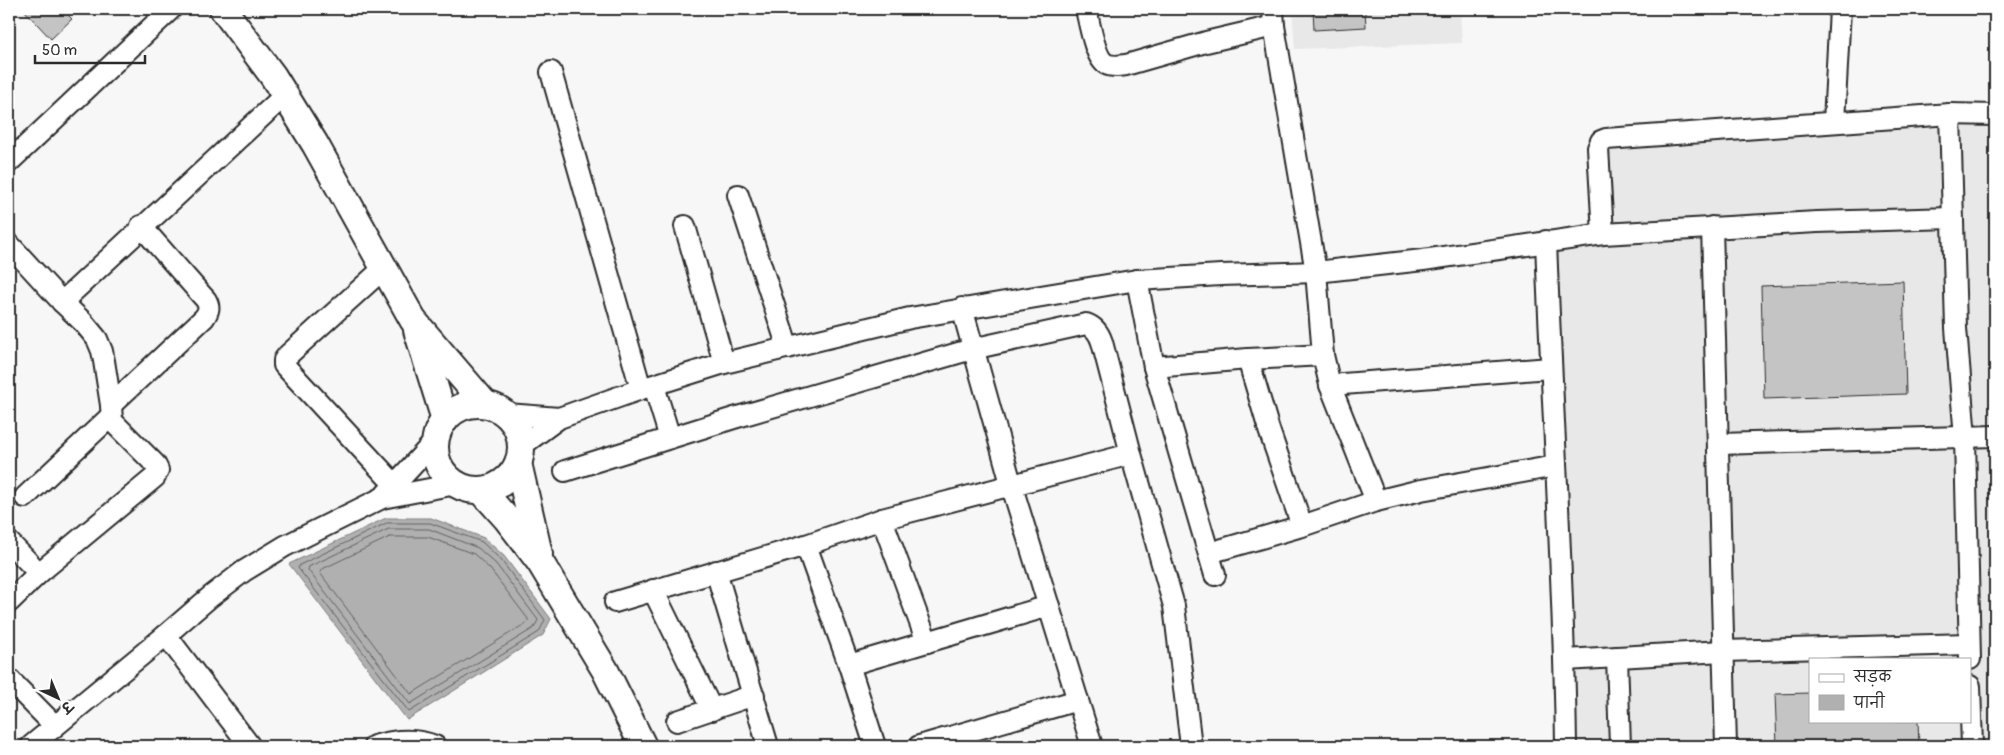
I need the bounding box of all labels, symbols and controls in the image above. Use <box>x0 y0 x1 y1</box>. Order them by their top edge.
scale bar <box>35 32 145 64</box>
text: 50 m <box>42 41 77 60</box>
legend <box>1809 658 1972 722</box>
text: सड़क <box>1853 668 1892 687</box>
north arrow <box>32 672 82 722</box>
text: पानी <box>1853 691 1886 713</box>
text: उ <box>56 696 77 718</box>

